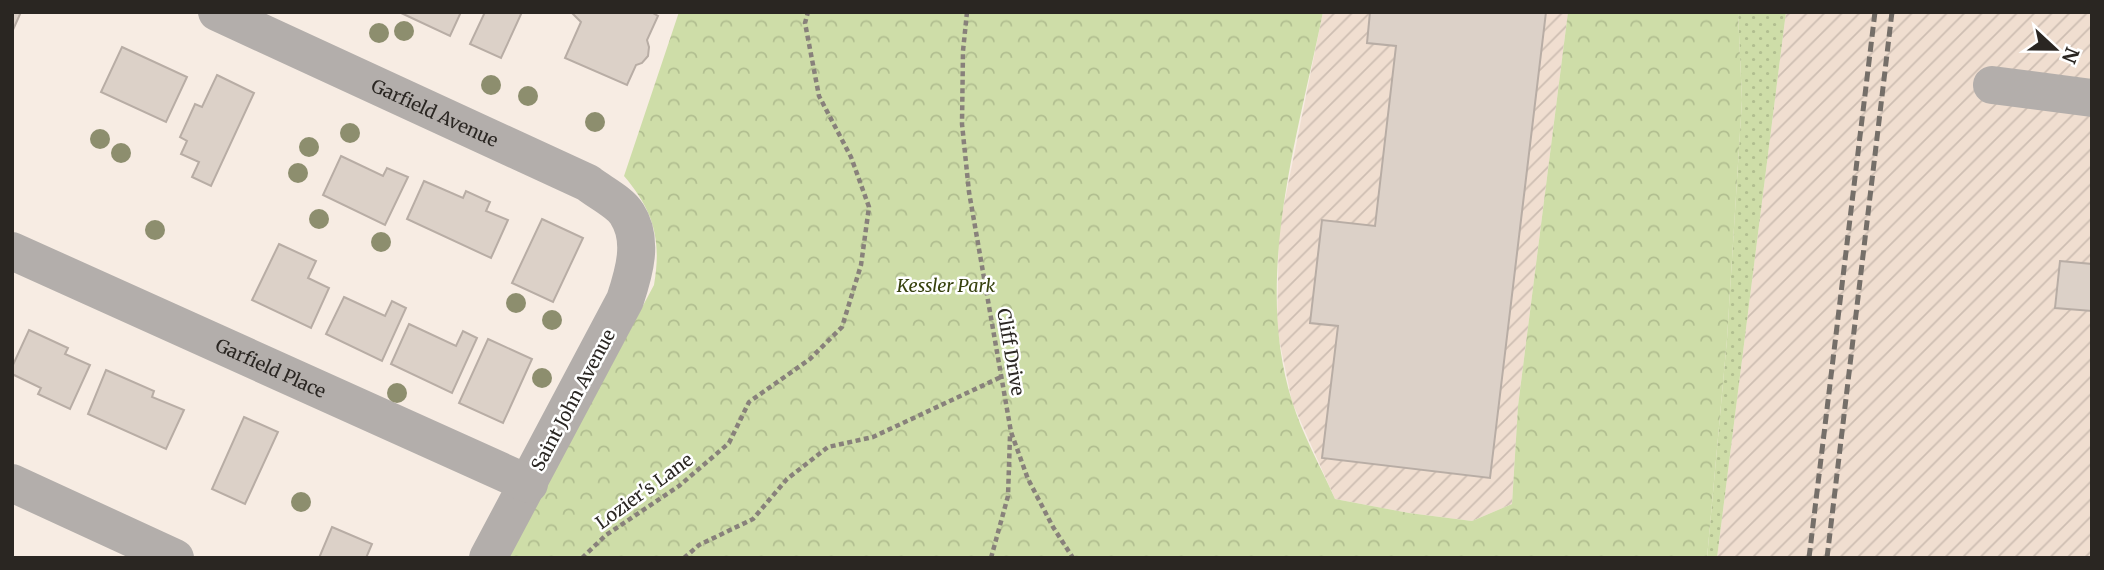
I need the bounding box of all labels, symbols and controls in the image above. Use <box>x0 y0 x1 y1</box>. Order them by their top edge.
north arrow <box>2020 14 2090 84</box>
text: N <box>2057 44 2085 67</box>
street label: Garfield Avenue <box>368 73 502 152</box>
park label: Kessler Park <box>896 274 995 297</box>
street label: Cliff Drive <box>992 307 1030 397</box>
street label: Saint John Avenue <box>526 325 620 475</box>
street label: Garfield Place <box>212 333 330 403</box>
street label: Lozier's Lane <box>591 448 697 534</box>

